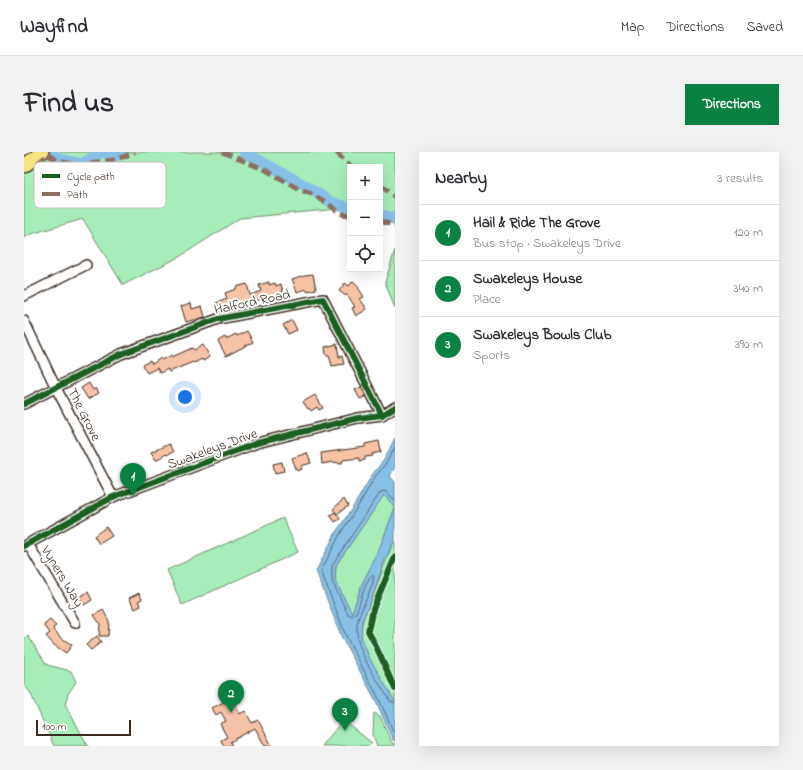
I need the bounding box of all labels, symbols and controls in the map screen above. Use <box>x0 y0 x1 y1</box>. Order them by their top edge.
text: Wayfind <box>20 14 88 41</box>
text: Map <box>621 17 644 38</box>
text: Directions <box>666 17 724 38</box>
text: Saved <box>746 17 783 38</box>
text: Find us <box>24 84 114 125</box>
button: Directions <box>685 84 779 125</box>
legend <box>34 162 166 208</box>
map controls <box>347 164 383 272</box>
button: + <box>347 164 383 200</box>
text: Nearby <box>435 166 487 191</box>
text: Cycle path <box>67 169 115 186</box>
text: 3 results <box>717 169 763 188</box>
text: Path <box>67 187 88 203</box>
button: − <box>347 200 383 236</box>
text: Hail & Ride The Grove <box>473 212 600 234</box>
text: 1 <box>446 223 450 242</box>
text: 120 m <box>733 223 763 242</box>
text: Bus stop · Swakeleys Drive <box>473 234 621 253</box>
button: locate <box>347 236 383 272</box>
text: Swakeleys House <box>473 268 582 290</box>
text: 2 <box>445 279 451 298</box>
text: 340 m <box>733 279 763 298</box>
street label: Halford Road <box>212 284 292 321</box>
text: Place <box>473 290 501 309</box>
text: Swakeleys Bowls Club <box>473 324 611 346</box>
text: 3 <box>445 335 451 354</box>
text: 390 m <box>735 335 763 354</box>
text: Sports <box>473 346 510 365</box>
street label: The Grove <box>61 385 106 445</box>
your location <box>175 387 195 407</box>
street label: Swakeleys Drive <box>165 423 261 476</box>
pin: 1 <box>120 463 146 496</box>
street label: Vyners Way <box>34 541 89 612</box>
pin: 2 <box>218 680 244 713</box>
pin: 3 <box>332 698 358 731</box>
scale bar <box>36 718 131 737</box>
text: 100 m <box>42 719 66 735</box>

